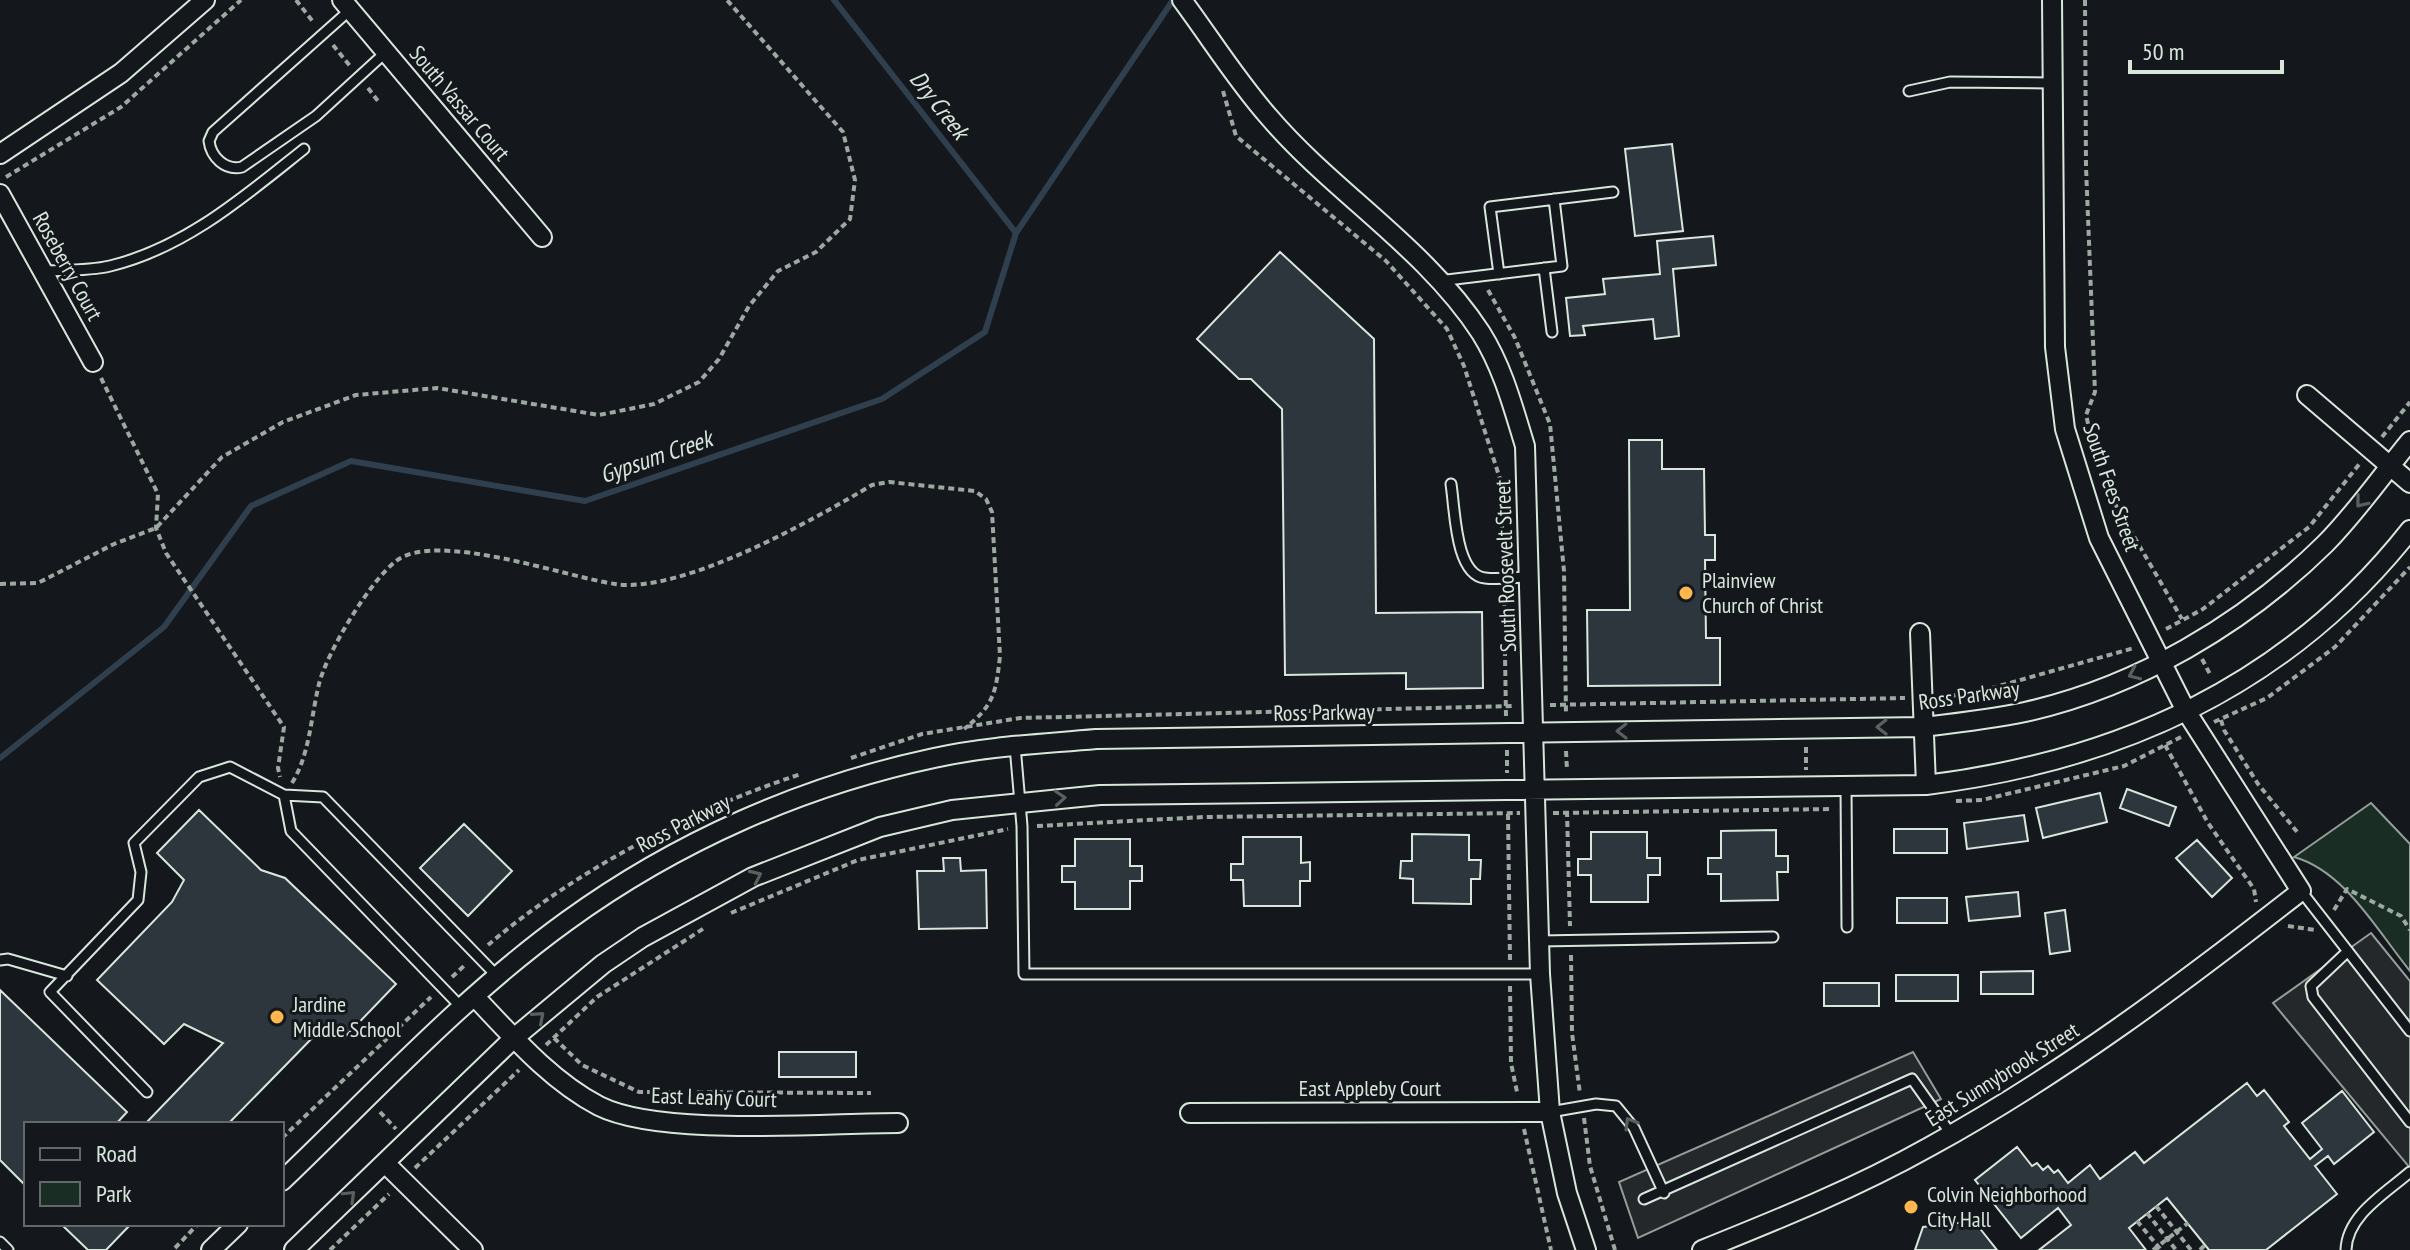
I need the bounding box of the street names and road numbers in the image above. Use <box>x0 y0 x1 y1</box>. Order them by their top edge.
street label: South Vassar Court <box>404 40 516 166</box>
street label: Roseberry Court <box>27 207 109 325</box>
street label: South Fees Street <box>2077 419 2147 555</box>
street label: South Roosevelt Street <box>1488 479 1522 653</box>
street label: Ross Parkway <box>1917 674 2022 716</box>
street label: Ross Parkway <box>1273 697 1376 727</box>
street label: Ross Parkway <box>631 787 735 859</box>
street label: East Sunnybrook Street <box>1920 1016 2084 1132</box>
street label: East Appleby Court <box>1299 1074 1441 1102</box>
street label: East Leahy Court <box>651 1081 777 1113</box>

